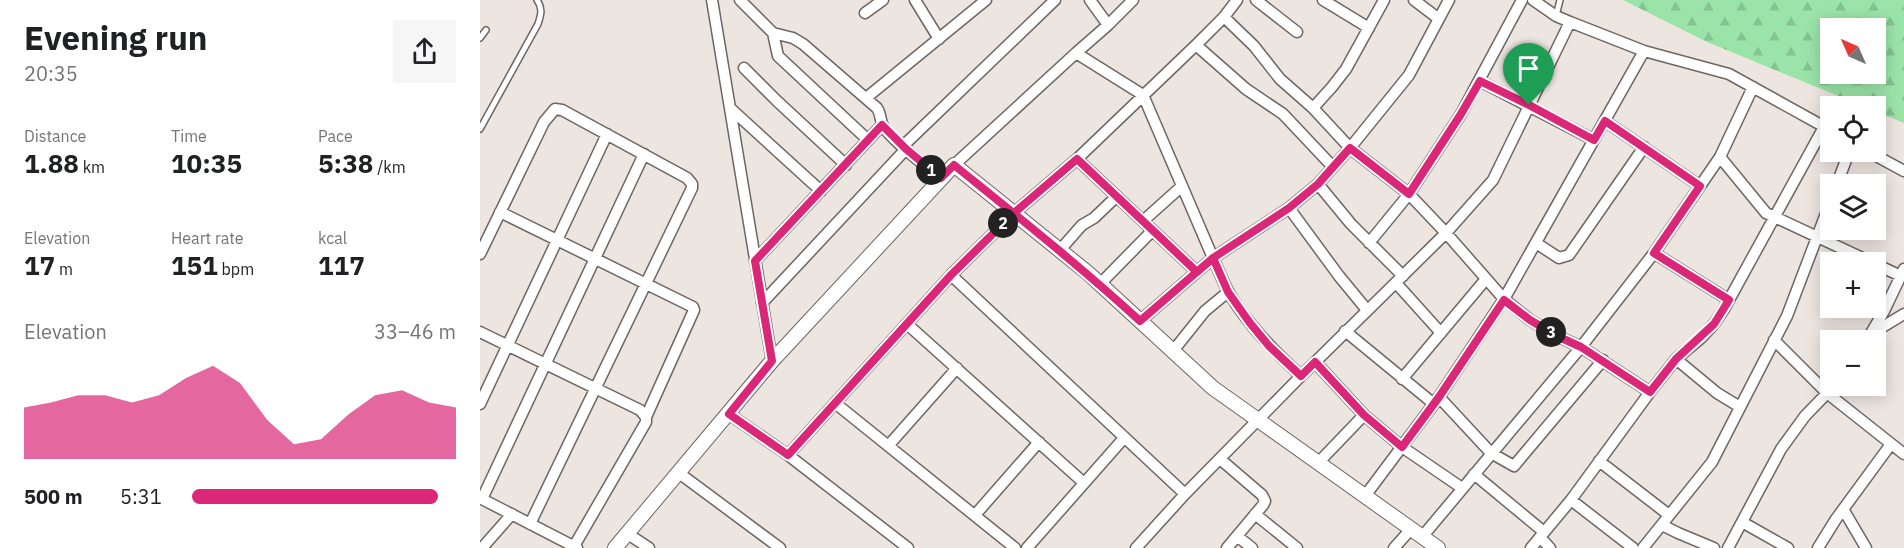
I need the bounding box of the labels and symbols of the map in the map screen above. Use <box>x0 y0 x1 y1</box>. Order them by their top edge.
north arrow <box>1820 18 1886 84</box>
pin <box>1503 43 1554 105</box>
pin: 1 <box>916 155 946 185</box>
pin: 2 <box>988 208 1018 238</box>
pin: 3 <box>1536 317 1566 347</box>

